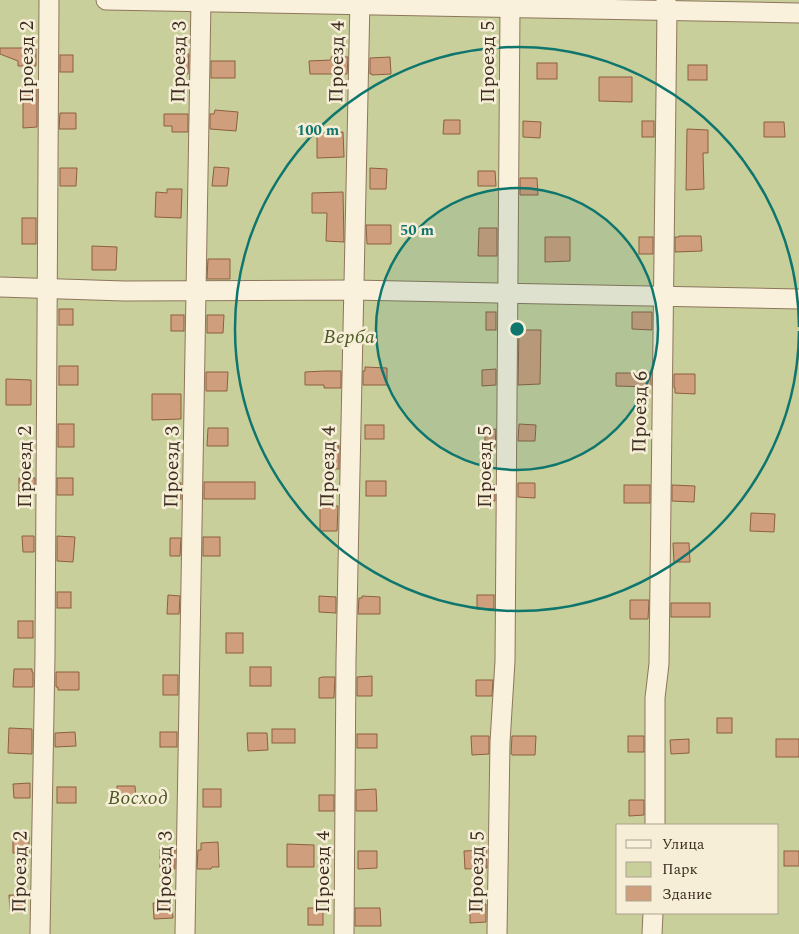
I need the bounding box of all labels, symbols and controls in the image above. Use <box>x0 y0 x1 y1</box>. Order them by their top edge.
street label: Проезд 2 <box>12 21 42 103</box>
street label: Проезд 3 <box>163 21 195 103</box>
street label: Проезд 4 <box>321 21 353 103</box>
street label: Проезд 5 <box>473 21 503 103</box>
text: 100 m <box>297 119 340 142</box>
text: 50 m <box>400 219 435 242</box>
centre of rings <box>508 320 526 338</box>
park label: Верба <box>323 322 375 352</box>
street label: Проезд 6 <box>624 371 656 453</box>
street label: Проезд 2 <box>10 426 40 508</box>
street label: Проезд 3 <box>156 426 188 508</box>
street label: Проезд 4 <box>312 426 344 508</box>
street label: Проезд 5 <box>470 426 500 508</box>
park label: Восход <box>108 783 168 813</box>
legend <box>616 824 779 914</box>
street label: Проезд 2 <box>4 831 36 913</box>
street label: Проезд 3 <box>149 831 181 913</box>
street label: Проезд 4 <box>308 831 338 913</box>
street label: Проезд 5 <box>461 831 493 913</box>
text: Улица <box>662 833 705 856</box>
text: Парк <box>662 858 698 881</box>
text: Здание <box>662 883 712 906</box>

